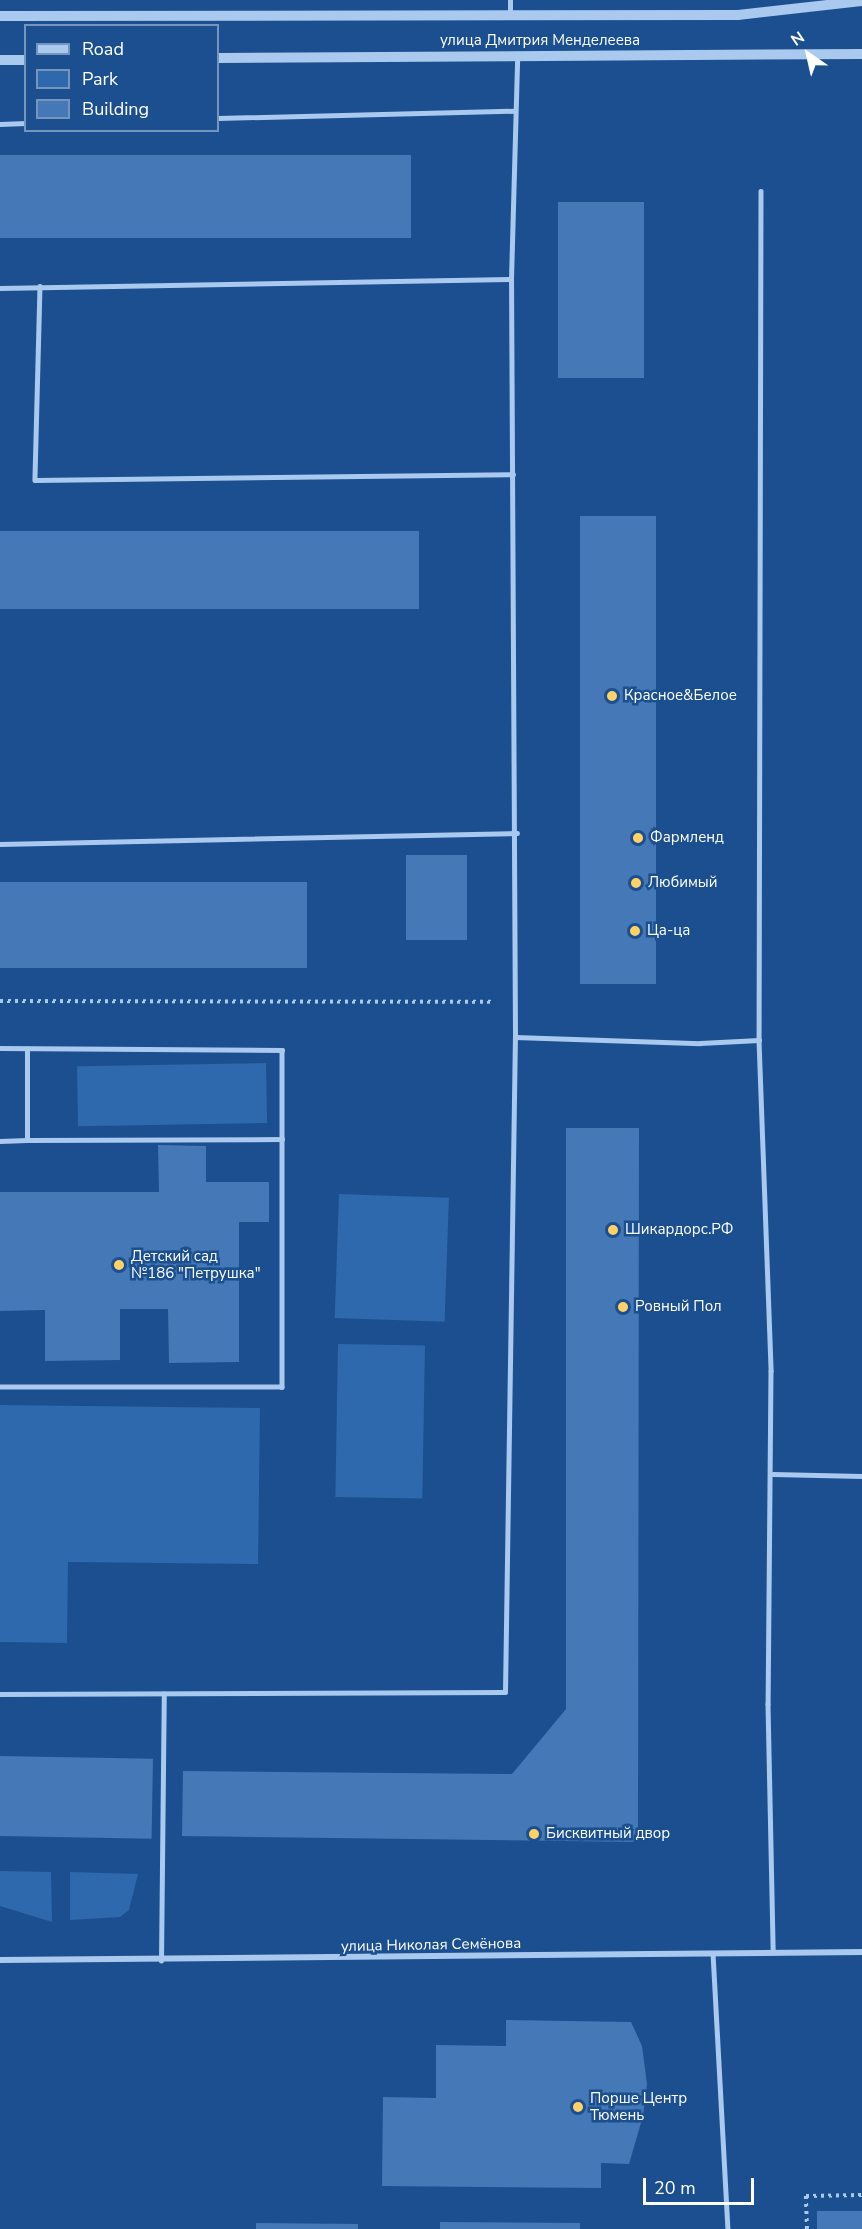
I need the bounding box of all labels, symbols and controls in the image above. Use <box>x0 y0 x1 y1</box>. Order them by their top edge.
legend <box>24 24 219 132</box>
north arrow <box>778 24 838 84</box>
text: N <box>787 27 809 52</box>
street label: улица Дмитрия Менделеева <box>440 32 640 50</box>
text: Road <box>82 37 124 61</box>
text: Park <box>82 67 118 91</box>
text: Building <box>82 97 149 121</box>
place label: Красное&Белое <box>624 687 737 705</box>
marker: Красное&Белое <box>605 689 619 703</box>
place label: Фармленд <box>650 829 724 847</box>
marker: Фармленд <box>631 831 645 845</box>
place label: Любимый <box>648 874 717 892</box>
marker: Любимый <box>629 876 643 890</box>
place label: Ца-ца <box>647 922 690 940</box>
marker: Ца-ца <box>628 924 642 938</box>
place label: Шикардорс.РФ <box>625 1221 734 1239</box>
marker: Шикардорс.РФ <box>606 1223 620 1237</box>
place label: Детский сад №186 "Петрушка" <box>131 1247 261 1282</box>
marker: Детский сад №186 "Петрушка" <box>112 1258 126 1272</box>
place label: Ровный Пол <box>635 1298 722 1316</box>
marker: Ровный Пол <box>616 1300 630 1314</box>
place label: Бисквитный двор <box>546 1825 670 1843</box>
marker: Бисквитный двор <box>527 1827 541 1841</box>
street label: улица Николая Семёнова <box>341 1934 521 1956</box>
place label: Порше Центр Тюмень <box>590 2089 687 2124</box>
marker: Порше Центр Тюмень <box>571 2100 585 2114</box>
scale bar <box>646 2166 757 2204</box>
text: 20 m <box>654 2176 696 2200</box>

